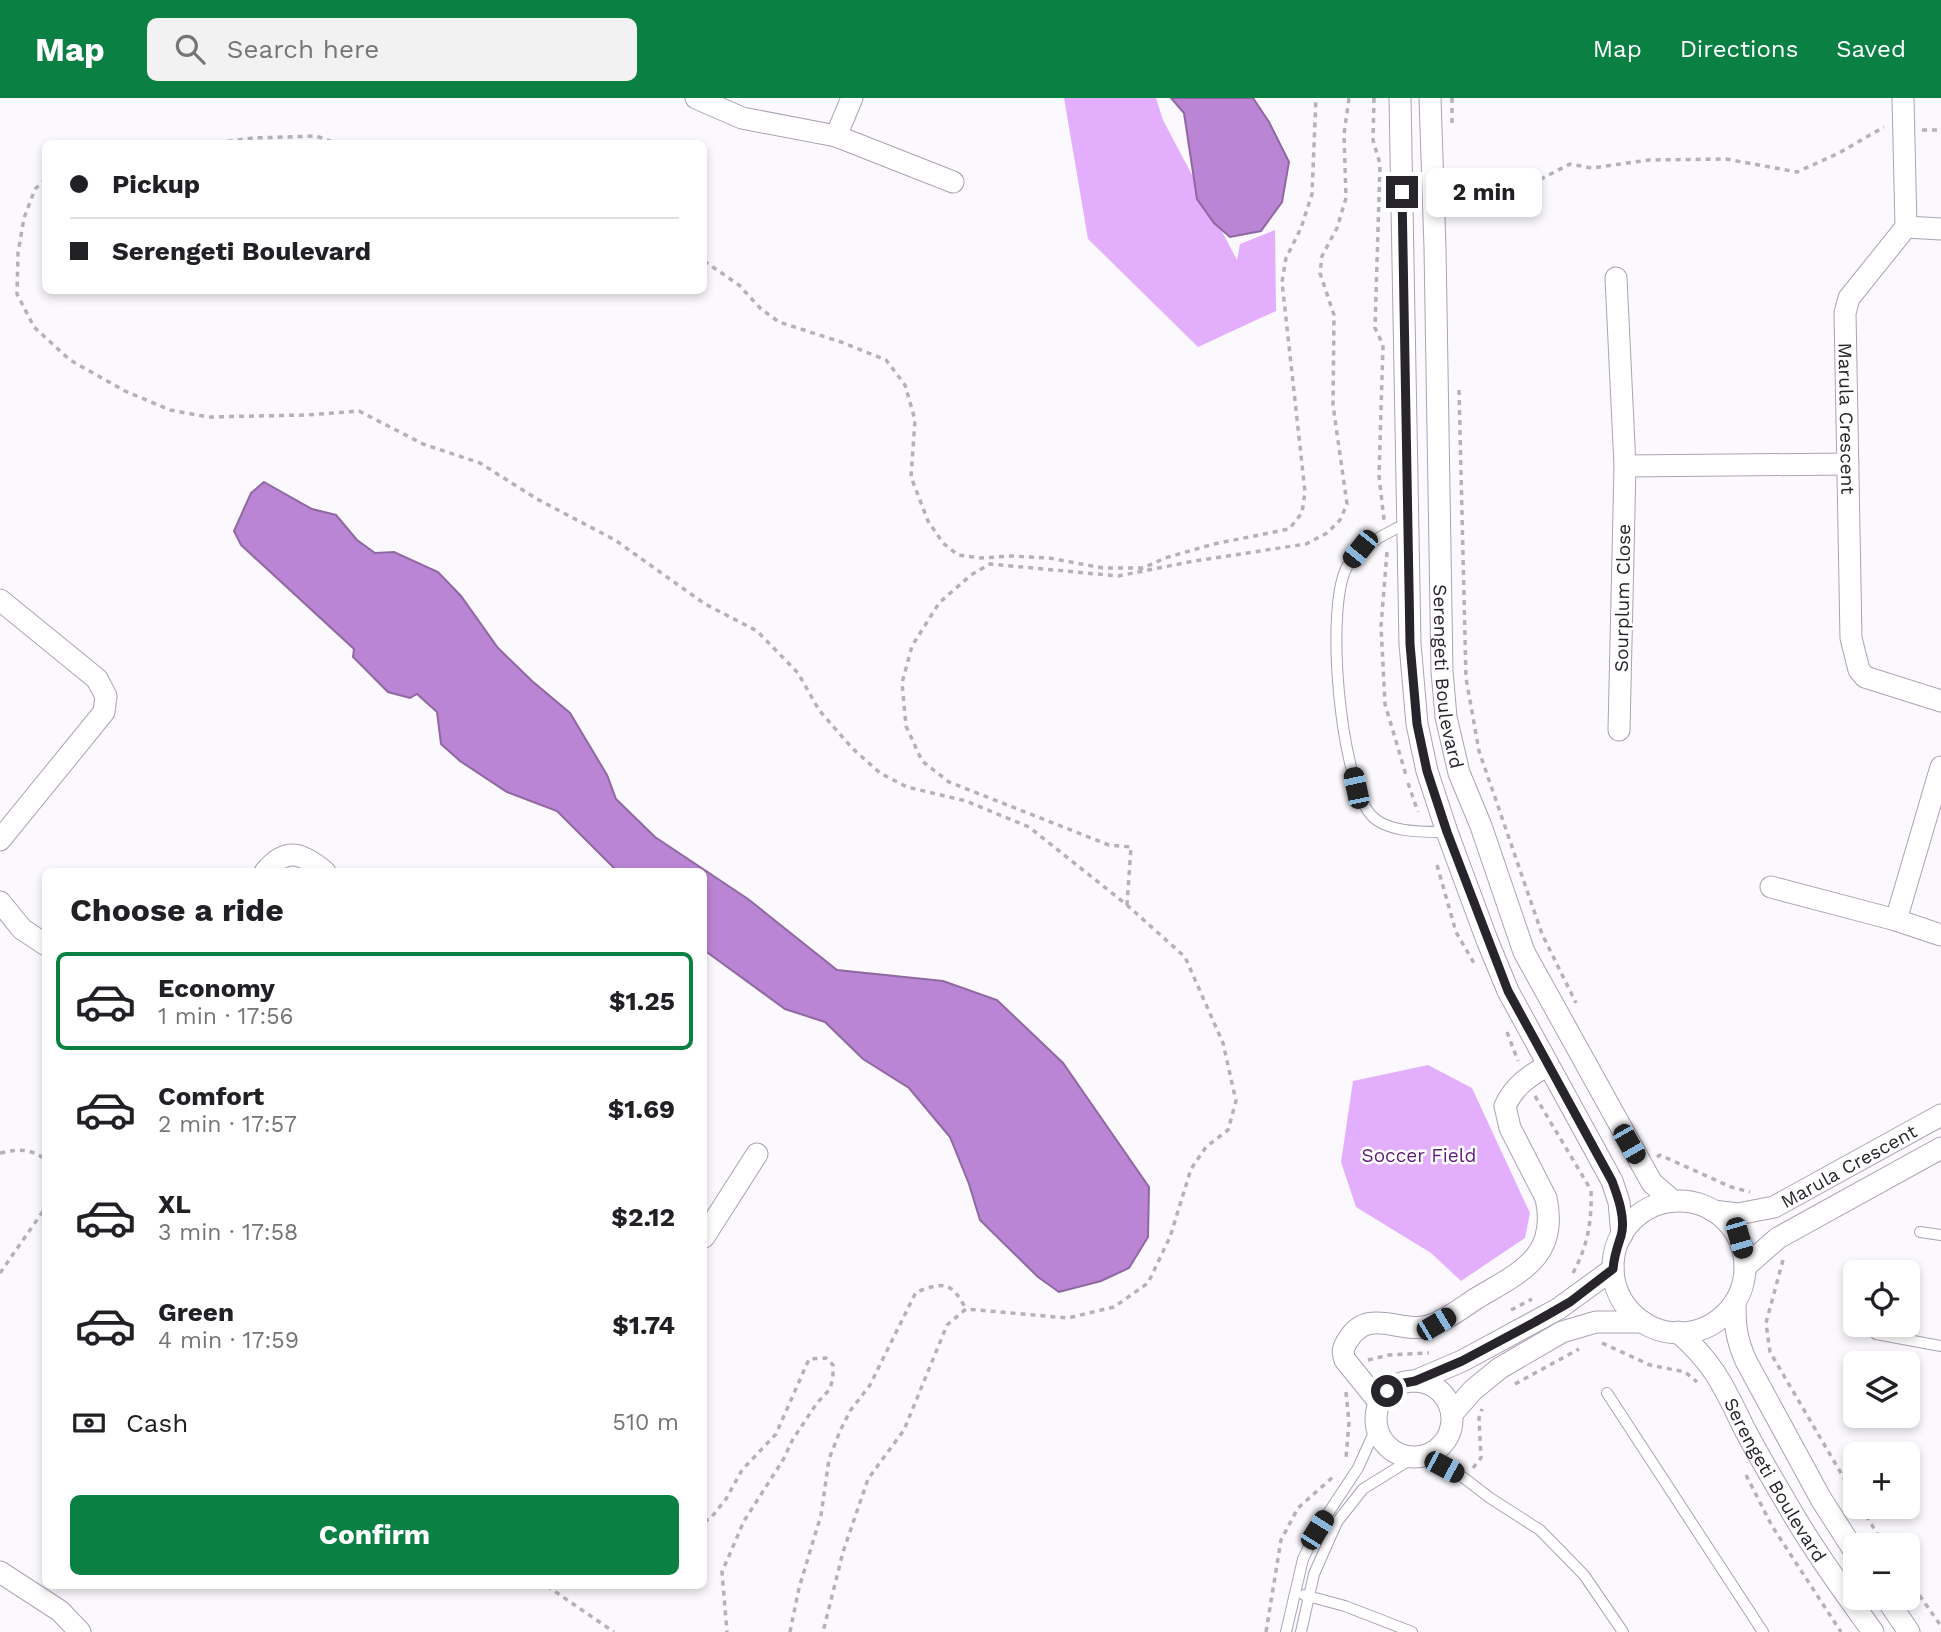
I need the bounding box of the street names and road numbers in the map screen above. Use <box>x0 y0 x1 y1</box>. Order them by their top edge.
street label: Marula Crescent <box>1834 342 1859 494</box>
street label: Sourplum Close <box>1610 524 1635 672</box>
street label: Serengeti Boulevard <box>1429 584 1469 771</box>
street label: Marula Crescent <box>1777 1120 1921 1213</box>
street label: Serengeti Boulevard <box>1719 1394 1831 1566</box>

